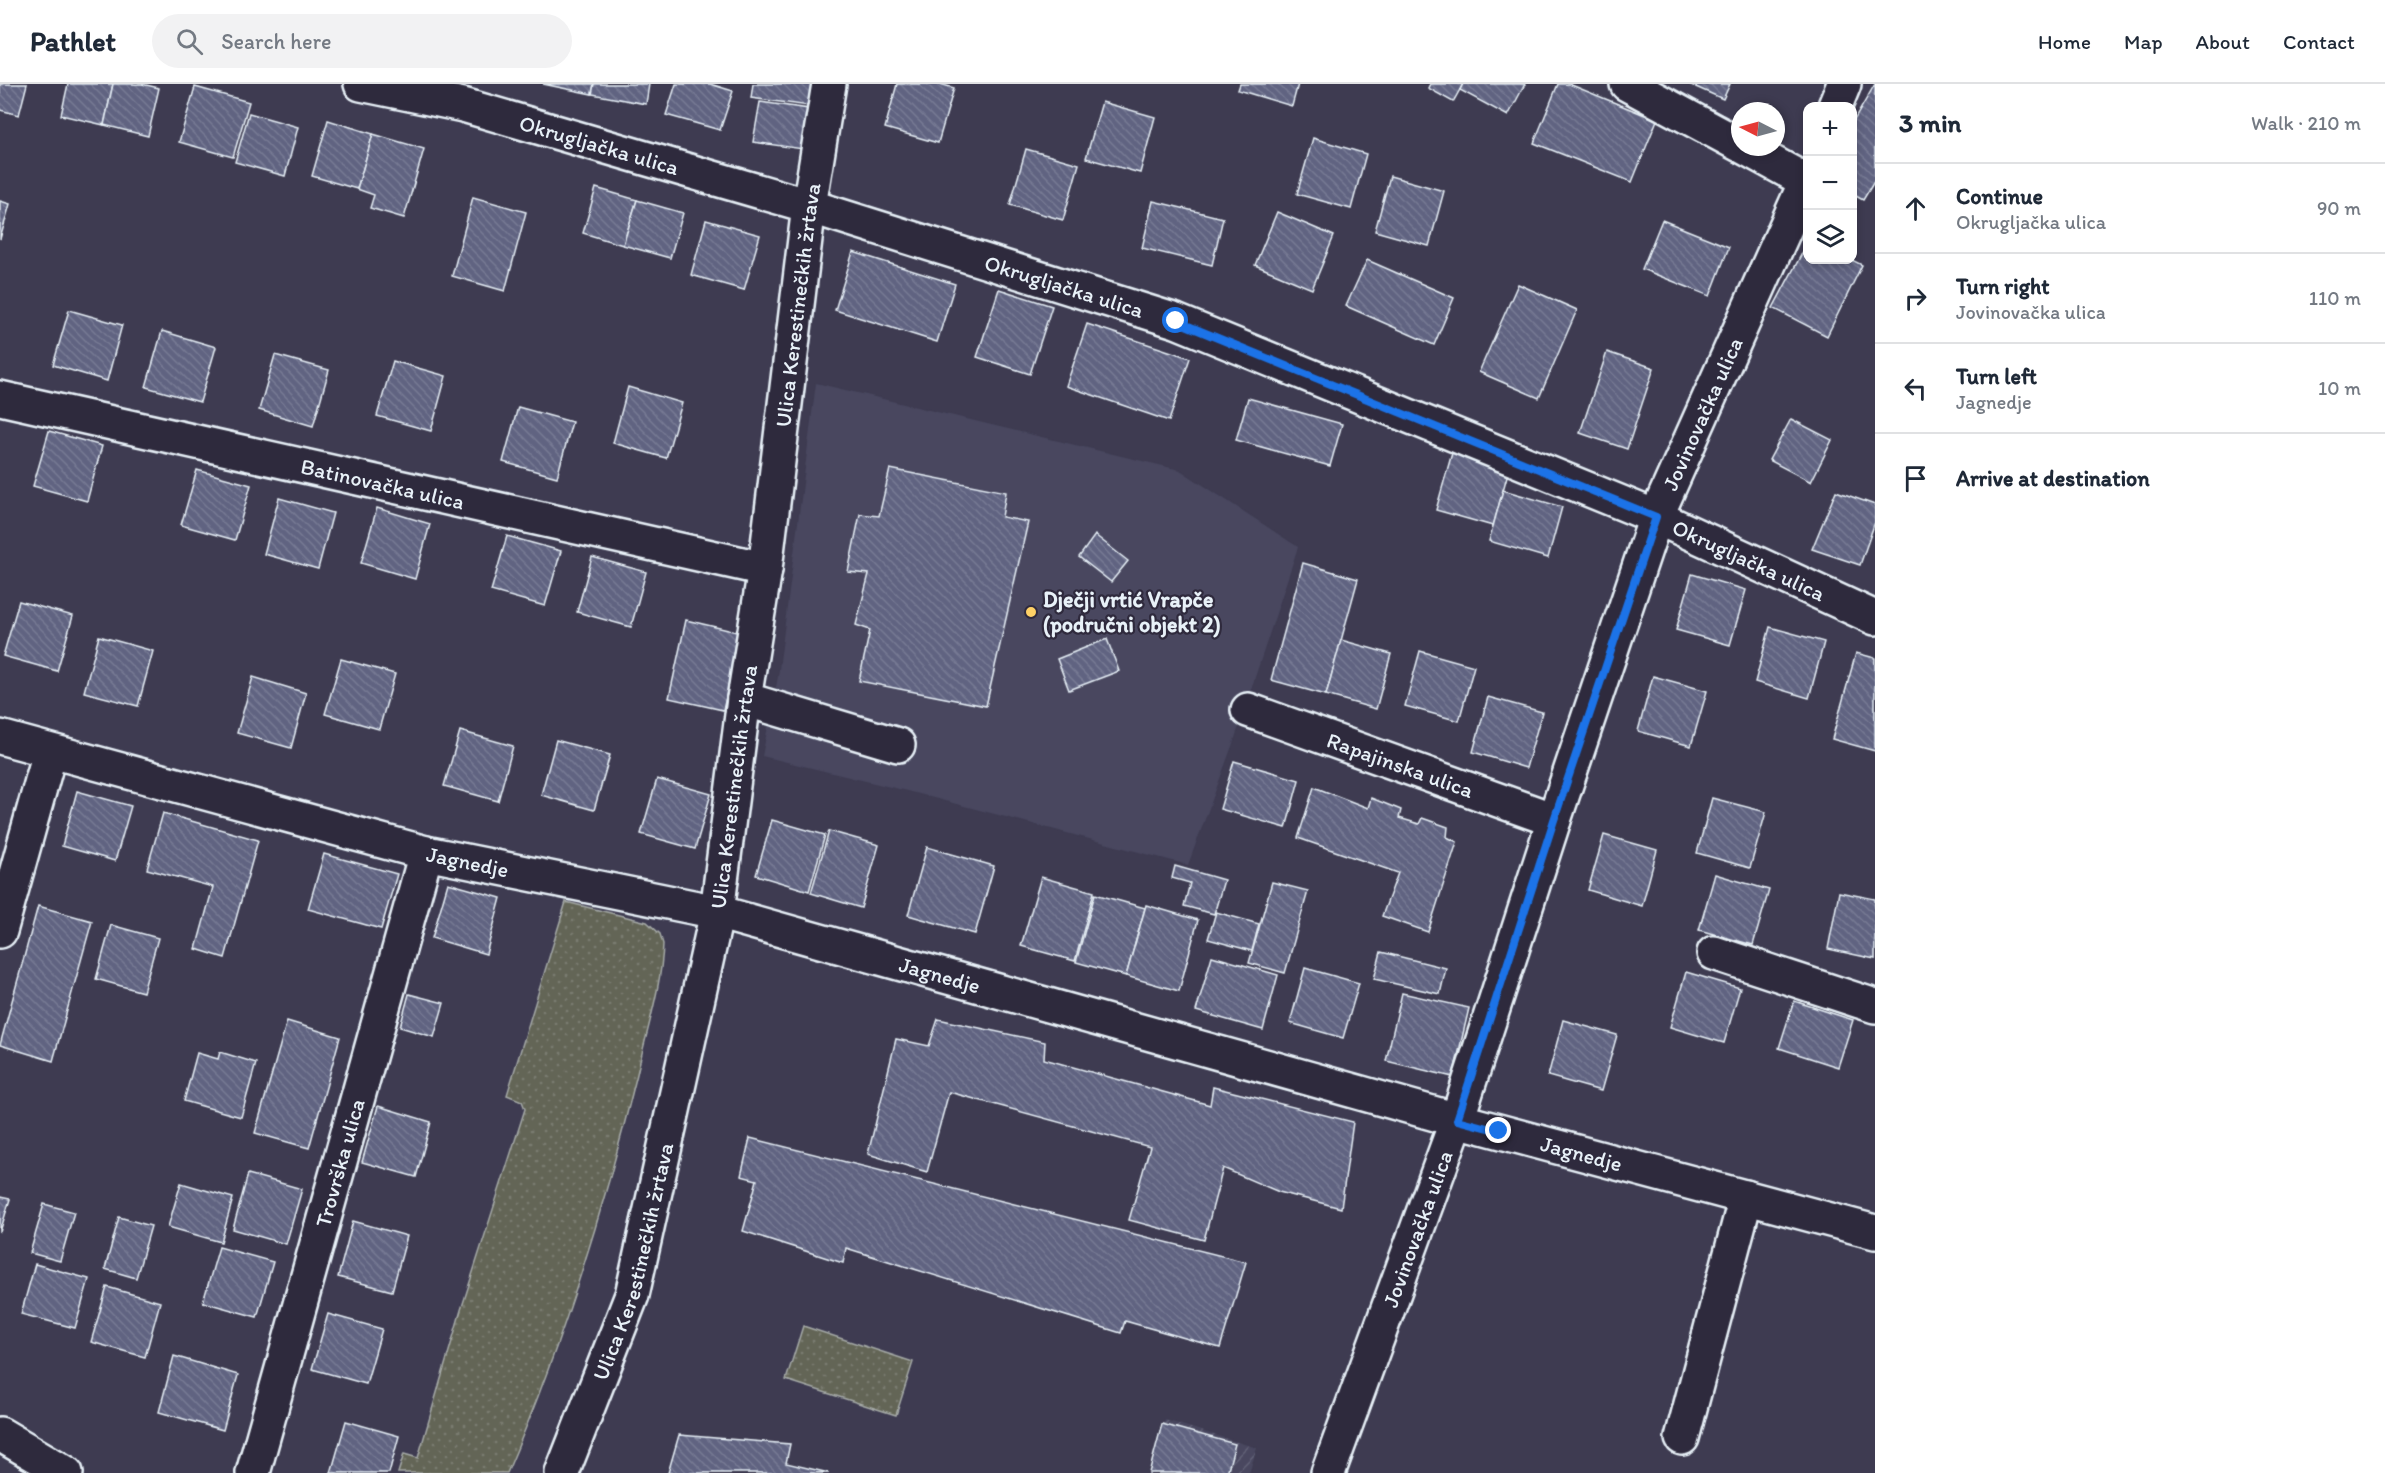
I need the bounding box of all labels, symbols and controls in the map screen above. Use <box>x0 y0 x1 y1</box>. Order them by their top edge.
search box <box>152 14 572 68</box>
text: Pathlet <box>30 24 116 58</box>
icon: search <box>173 25 206 58</box>
text: Search here <box>221 28 331 55</box>
text: Home <box>2038 29 2091 54</box>
text: Map <box>2124 29 2163 54</box>
text: About <box>2196 29 2250 54</box>
text: Contact <box>2283 29 2355 54</box>
north arrow <box>1731 102 1785 156</box>
map controls <box>1803 102 1857 264</box>
button: + <box>1803 102 1857 156</box>
text: 3 min <box>1899 107 1961 139</box>
street label: Okrugljačka ulica <box>516 109 683 181</box>
text: Walk · 210 m <box>2251 111 2361 135</box>
button: − <box>1803 156 1857 210</box>
street label: Ulica Kerestinečkih žrtava <box>769 180 826 429</box>
text: Continue <box>1956 183 2043 210</box>
icon: ahead <box>1899 192 1932 225</box>
text: 90 m <box>2317 196 2361 220</box>
button: layers <box>1803 210 1857 264</box>
text: Okrugljačka ulica <box>1956 210 2106 234</box>
street label: Okrugljačka ulica <box>981 248 1148 324</box>
text: Turn right <box>1956 273 2050 300</box>
icon: right <box>1899 282 1932 315</box>
text: 110 m <box>2309 286 2361 310</box>
text: Jovinovačka ulica <box>1956 300 2106 324</box>
route start <box>1162 307 1188 333</box>
street label: Jovinovačka ulica <box>1656 333 1748 494</box>
text: Turn left <box>1956 363 2037 390</box>
icon: left <box>1899 372 1932 405</box>
text: 10 m <box>2318 376 2361 400</box>
text: Jagnedje <box>1956 390 2032 414</box>
street label: Batinovačka ulica <box>298 452 467 515</box>
icon: arrive <box>1899 462 1932 495</box>
text: Arrive at destination <box>1956 465 2150 492</box>
street label: Okrugljačka ulica <box>1668 513 1830 607</box>
place label: Dječji vrtić Vrapče (područni objekt 2) <box>1043 586 1221 638</box>
marker: Dječji vrtić Vrapče (područni objekt 2) <box>1024 605 1038 619</box>
street label: Ulica Kerestinečkih žrtava <box>704 662 763 910</box>
street label: Rapajinska ulica <box>1323 726 1478 804</box>
street label: Jagnedje <box>424 840 511 883</box>
street label: Jagnedje <box>896 950 984 999</box>
street label: Trovrška ulica <box>309 1096 370 1230</box>
route end <box>1485 1117 1511 1143</box>
street label: Jagnedje <box>1538 1130 1625 1177</box>
street label: Ulica Kerestinečkih žrtava <box>586 1139 679 1384</box>
street label: Jovinovačka ulica <box>1376 1147 1458 1311</box>

